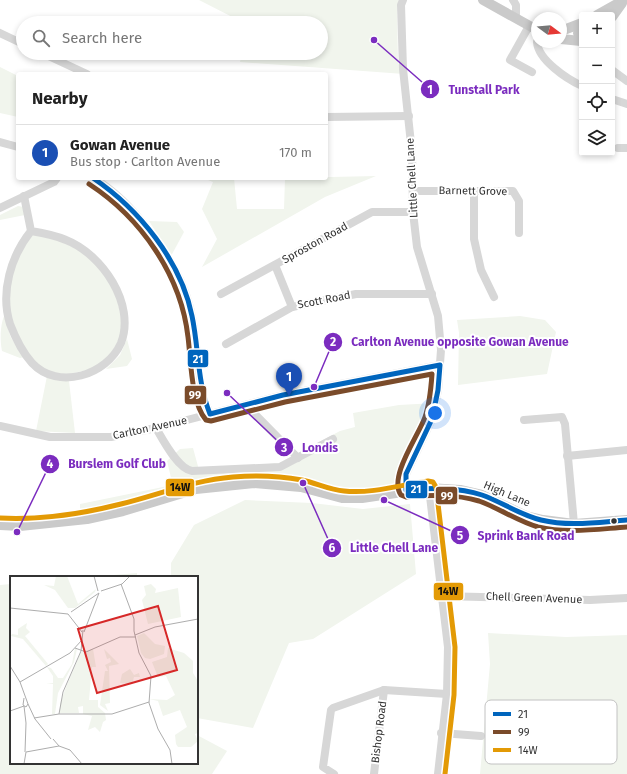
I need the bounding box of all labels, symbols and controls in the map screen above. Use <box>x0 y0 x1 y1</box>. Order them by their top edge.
north arrow <box>531 12 567 48</box>
map controls <box>579 12 615 156</box>
button: + <box>579 12 615 48</box>
search box <box>16 16 328 60</box>
icon: search <box>30 27 52 49</box>
text: Search here <box>62 29 142 47</box>
button: − <box>579 48 615 84</box>
callout: Tunstall Park <box>420 77 527 101</box>
text: 1 <box>427 83 433 97</box>
text: Tunstall Park <box>448 83 520 97</box>
button: locate <box>579 84 615 120</box>
text: Nearby <box>32 88 87 109</box>
button: layers <box>579 120 615 156</box>
text: Gowan Avenue <box>70 136 170 154</box>
street label: Little Chell Lane <box>403 138 421 218</box>
text: 1 <box>42 145 48 160</box>
text: 170 m <box>279 145 312 160</box>
text: Bus stop · Carlton Avenue <box>70 154 220 169</box>
street label: Barnett Grove <box>438 184 508 198</box>
street label: Sproston Road <box>280 220 350 266</box>
street label: Scott Road <box>296 288 352 312</box>
callout: Carlton Avenue opposite Gowan Avenue <box>323 330 576 354</box>
text: 2 <box>330 335 336 349</box>
text: Carlton Avenue opposite Gowan Avenue <box>351 335 569 349</box>
line badge: 21 <box>187 349 209 368</box>
text: 21 <box>193 353 203 366</box>
pin: 1 <box>276 363 302 396</box>
line badge: 99 <box>184 385 207 405</box>
text: 99 <box>189 389 201 402</box>
your location <box>425 403 445 423</box>
street label: Carlton Avenue <box>112 414 188 442</box>
callout: Londis <box>274 435 346 459</box>
text: 3 <box>280 441 287 455</box>
text: Londis <box>302 441 338 455</box>
callout: Burslem Golf Club <box>40 452 174 476</box>
text: 4 <box>47 457 54 471</box>
text: Burslem Golf Club <box>68 457 166 471</box>
line badge: 14W <box>165 478 195 497</box>
street label: High Lane <box>482 478 532 510</box>
line badge: 21 <box>405 480 428 499</box>
text: 14W <box>170 481 191 494</box>
text: 21 <box>411 483 421 496</box>
line badge: 99 <box>435 486 458 505</box>
text: 99 <box>441 490 453 503</box>
unlabelled marker <box>609 516 619 526</box>
callout: Sprink Bank Road <box>450 523 582 547</box>
text: 5 <box>457 529 464 543</box>
text: Sprink Bank Road <box>478 529 574 543</box>
callout: Little Chell Lane <box>322 536 446 560</box>
text: 6 <box>329 541 336 555</box>
text: Little Chell Lane <box>350 541 438 555</box>
inset map <box>10 576 198 764</box>
line badge: 14W <box>433 582 464 601</box>
text: 14W <box>438 585 459 598</box>
street label: Chell Green Avenue <box>486 590 582 606</box>
street label: Bishop Road <box>369 700 389 764</box>
legend <box>485 700 617 764</box>
text: 21 <box>518 708 528 721</box>
text: 99 <box>518 726 530 739</box>
text: 14W <box>518 744 538 757</box>

